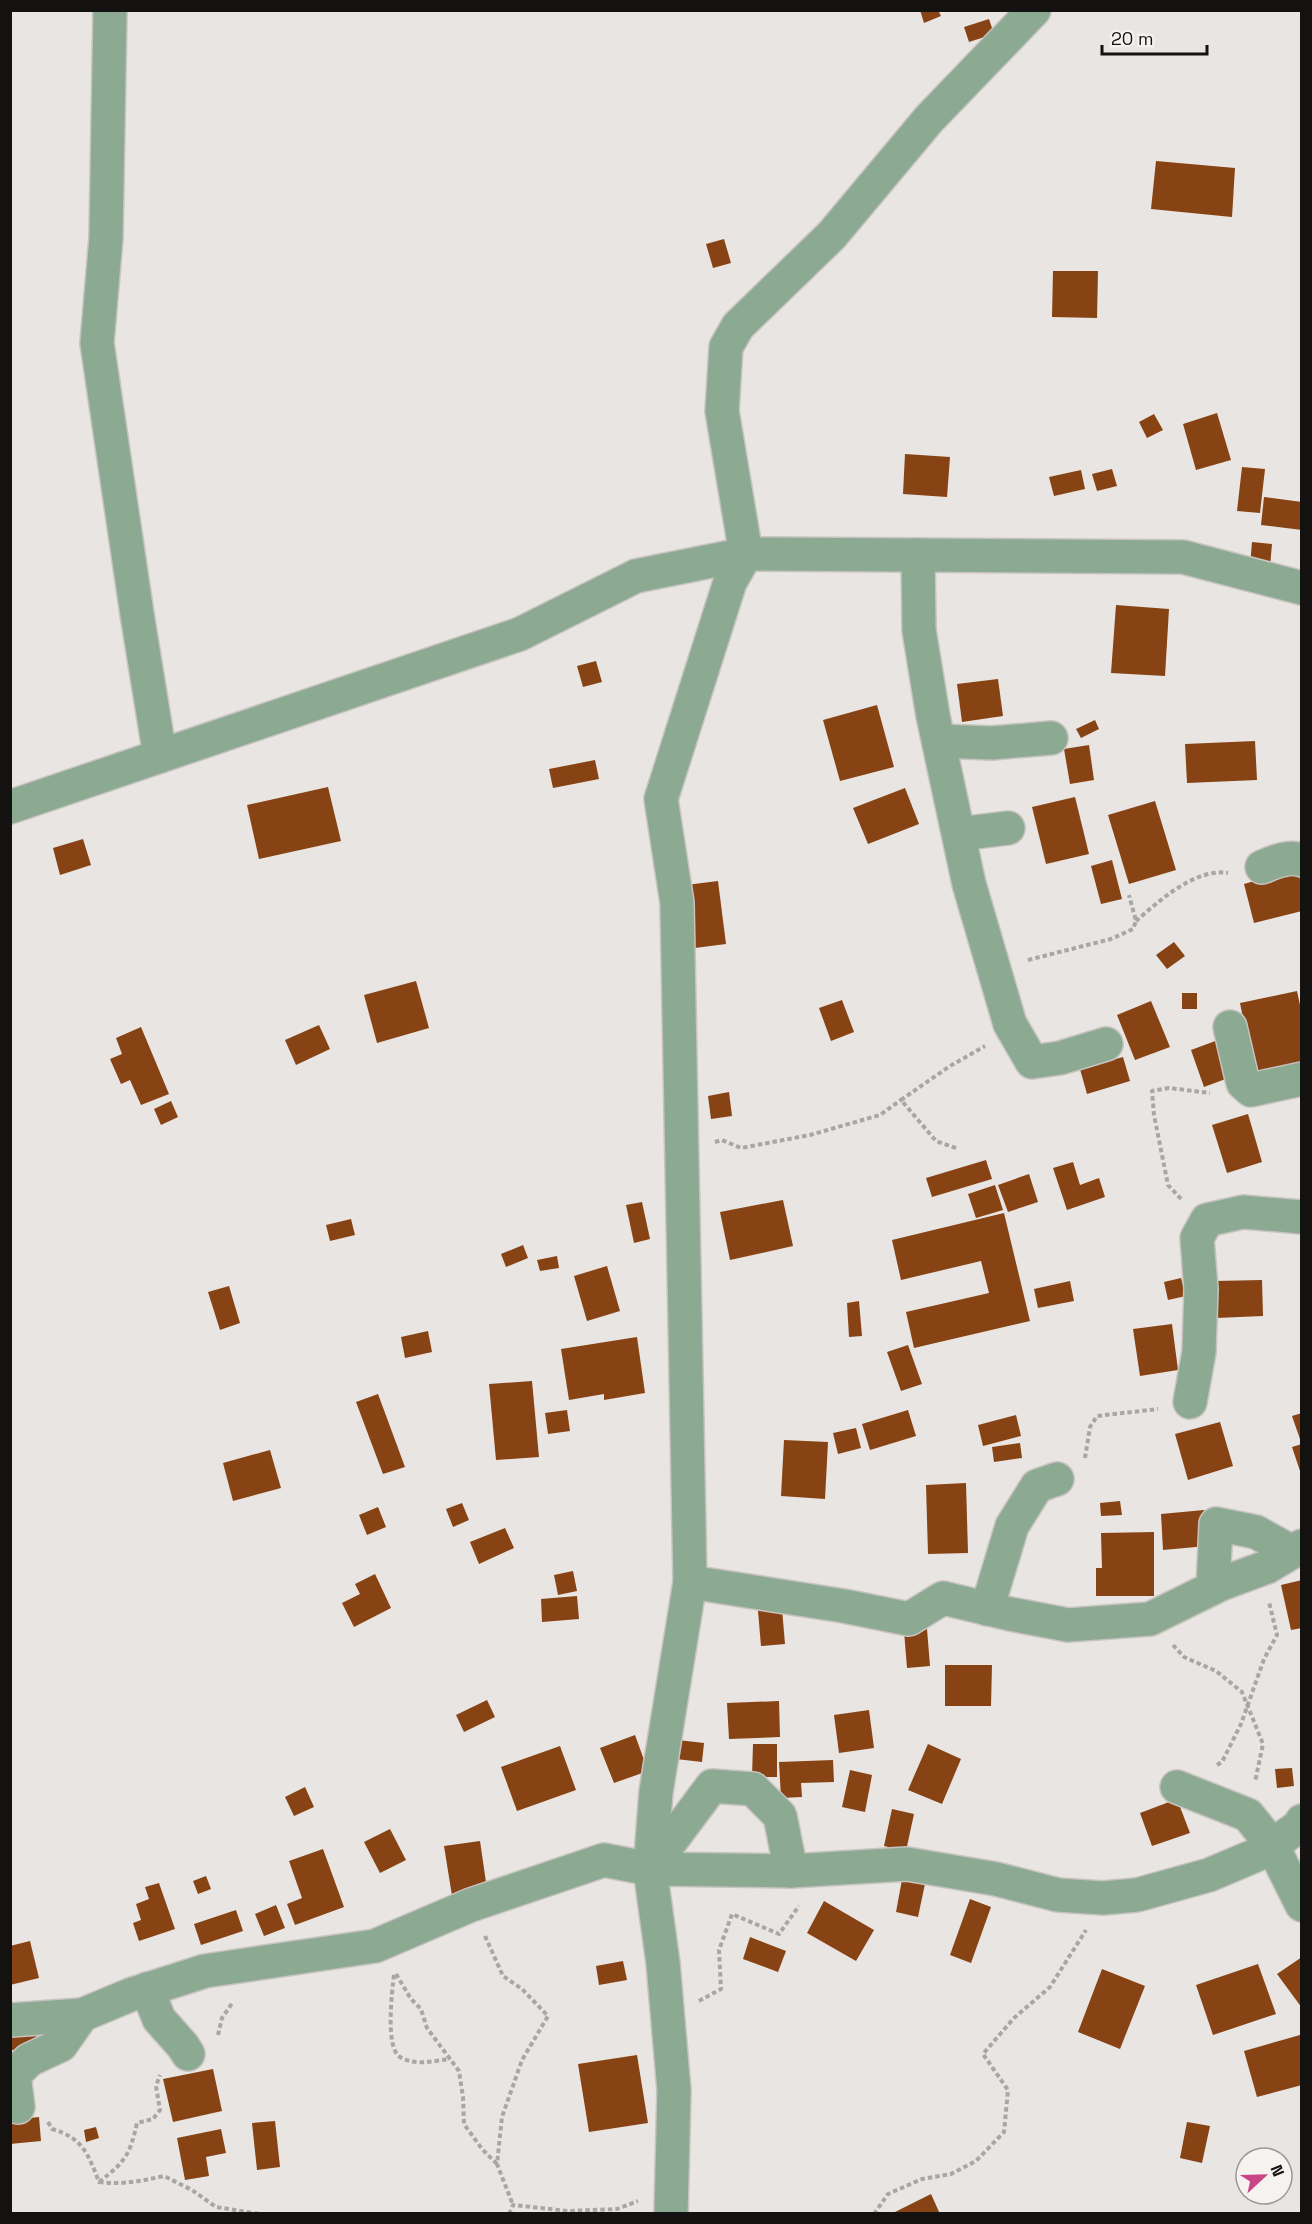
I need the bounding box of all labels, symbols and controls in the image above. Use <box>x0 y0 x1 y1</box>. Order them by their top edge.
scale bar <box>1102 18 1207 56</box>
text: 20 m <box>1111 27 1154 50</box>
north arrow <box>1234 2146 1294 2206</box>
text: N <box>1266 2162 1289 2179</box>

